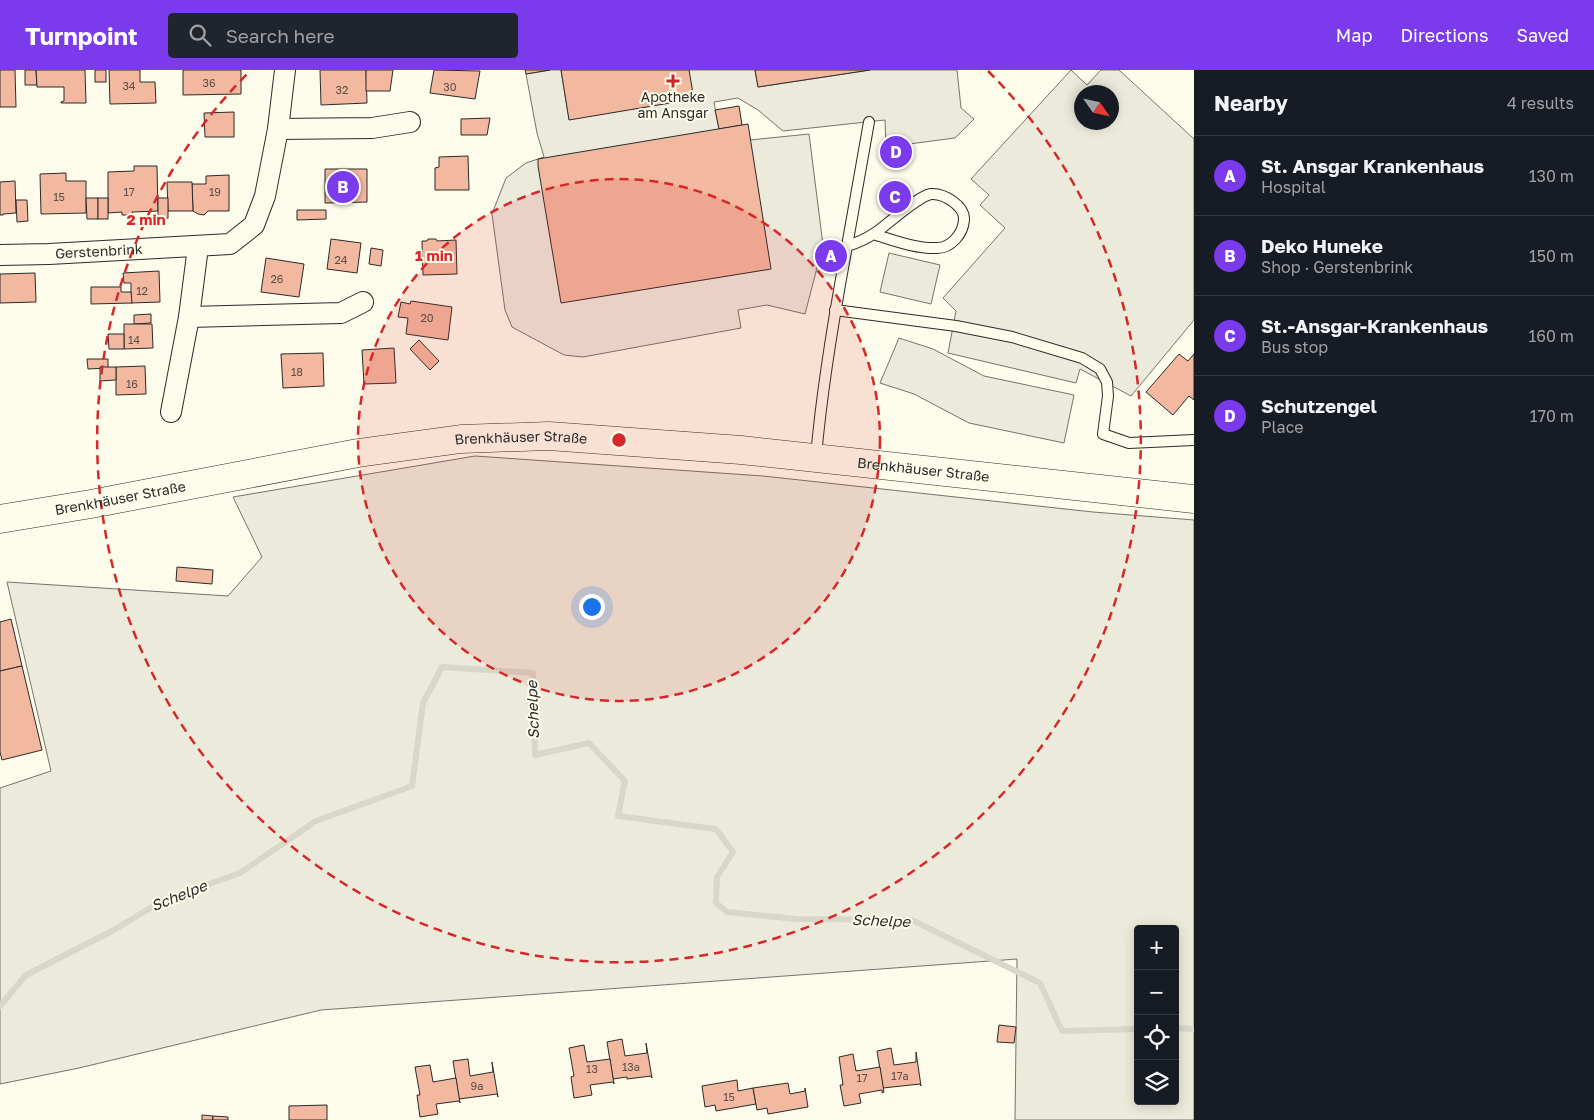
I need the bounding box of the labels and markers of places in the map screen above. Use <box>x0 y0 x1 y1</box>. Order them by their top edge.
marker: Apotheke am Ansgar <box>667 75 679 87</box>
place label: Apotheke am Ansgar <box>637 88 709 121</box>
pin: D <box>880 133 912 171</box>
pin: B <box>327 168 359 206</box>
pin: C <box>879 178 911 216</box>
pin: A <box>815 237 847 275</box>
centre of rings <box>610 431 628 449</box>

